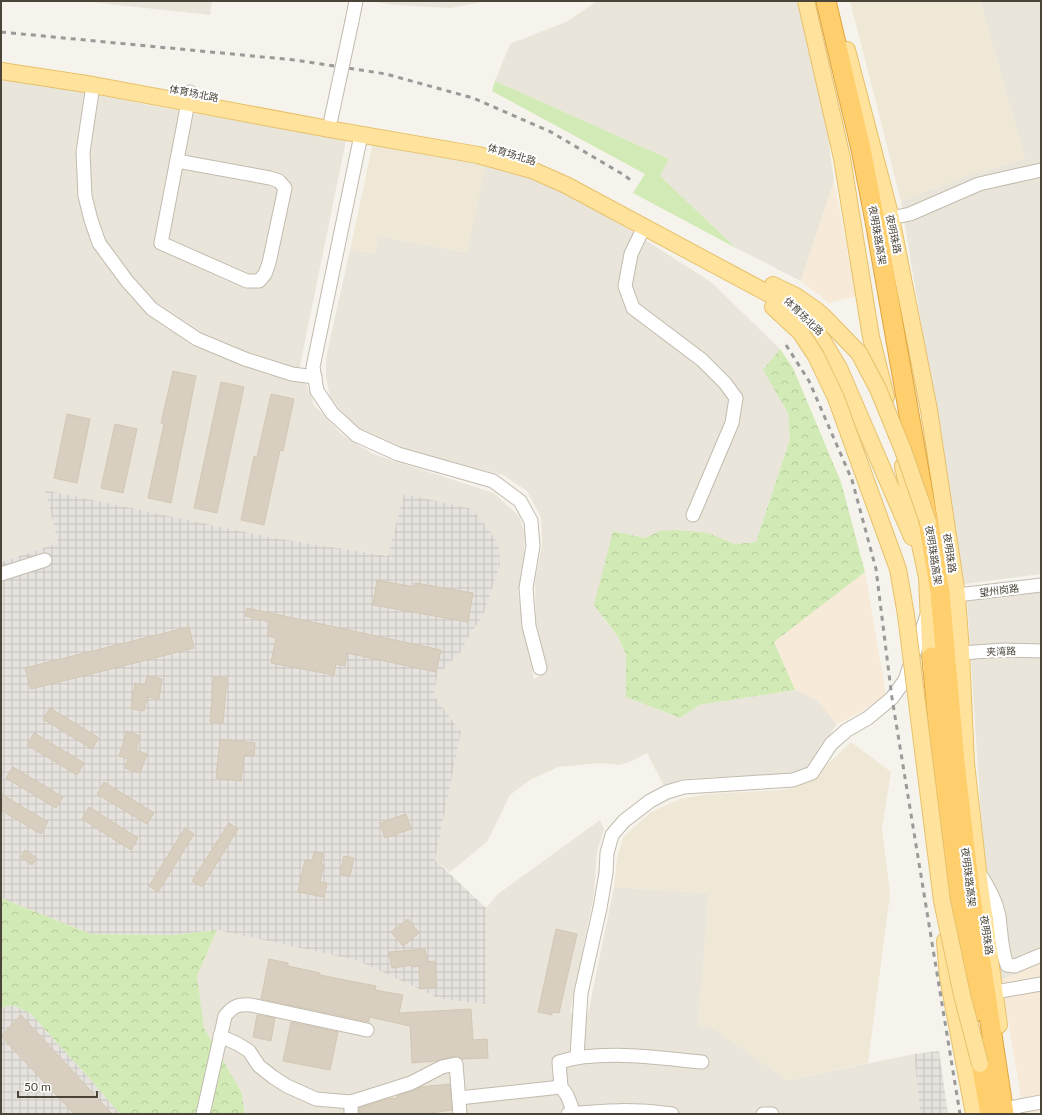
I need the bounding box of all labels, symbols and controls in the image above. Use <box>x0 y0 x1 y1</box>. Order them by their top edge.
street label: 体育场北路 <box>168 82 220 104</box>
street label: 体育场北路 <box>486 141 538 167</box>
street label: 夜明珠路高架 <box>867 204 889 266</box>
street label: 夜明珠路 <box>884 213 904 255</box>
street label: 体育场北路 <box>782 294 826 338</box>
street label: 夜明珠路高架 <box>923 524 945 586</box>
street label: 夜明珠路 <box>941 532 959 574</box>
street label: 望州岗路 <box>978 582 1020 598</box>
street label: 夹湾路 <box>986 644 1016 658</box>
street label: 夜明珠路高架 <box>959 846 979 908</box>
street label: 夜明珠路 <box>978 914 996 956</box>
scale bar <box>18 1073 97 1099</box>
text: 50 m <box>24 1079 51 1094</box>

